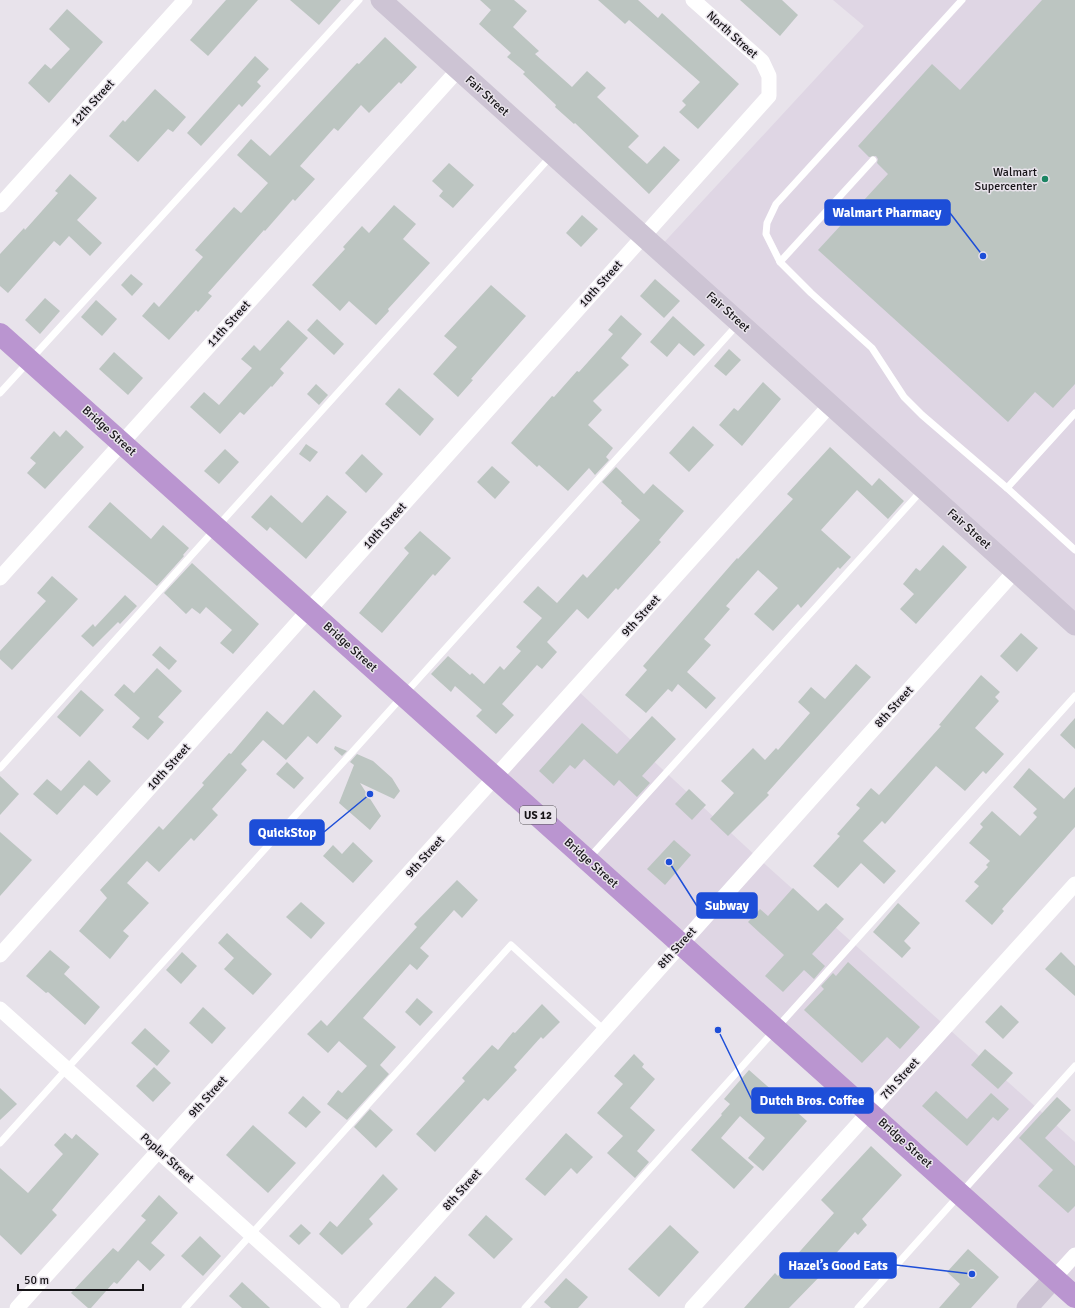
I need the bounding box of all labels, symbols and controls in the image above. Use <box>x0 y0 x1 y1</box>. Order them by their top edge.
street label: North Street <box>703 8 761 62</box>
street label: Fair Street <box>462 73 512 119</box>
street label: 12th Street <box>68 77 118 129</box>
place label: Walmart Supercenter <box>975 165 1038 194</box>
marker: Walmart Supercenter <box>1040 174 1050 184</box>
callout: Walmart Pharmacy <box>825 200 950 225</box>
text: Walmart Pharmacy <box>833 205 942 221</box>
street label: 10th Street <box>576 258 626 310</box>
street label: Fair Street <box>703 289 753 335</box>
street label: 11th Street <box>204 298 254 350</box>
street label: Bridge Street <box>79 403 139 459</box>
street label: 10th Street <box>360 500 410 552</box>
street label: Fair Street <box>944 506 994 552</box>
street label: 9th Street <box>618 592 664 640</box>
street label: Bridge Street <box>320 619 380 675</box>
street label: 8th Street <box>871 683 917 731</box>
street label: 10th Street <box>144 741 194 793</box>
road number: US 12 <box>520 806 556 824</box>
callout: QuickStop <box>250 820 324 845</box>
text: QuickStop <box>258 825 316 841</box>
street label: 9th Street <box>402 833 448 881</box>
street label: Bridge Street <box>561 835 621 891</box>
callout: Subway <box>697 893 757 918</box>
text: Subway <box>705 898 750 914</box>
street label: 8th Street <box>654 924 700 972</box>
street label: 7th Street <box>877 1055 923 1103</box>
street label: 9th Street <box>185 1073 231 1121</box>
callout: Dutch Bros. Coffee <box>752 1088 873 1113</box>
text: Dutch Bros. Coffee <box>760 1093 865 1109</box>
street label: Bridge Street <box>875 1115 935 1171</box>
street label: Poplar Street <box>137 1130 197 1186</box>
street label: 8th Street <box>439 1166 485 1214</box>
callout: Hazel’s Good Eats <box>780 1253 896 1278</box>
text: Hazel’s Good Eats <box>788 1258 888 1274</box>
scale bar <box>18 1266 143 1292</box>
text: 50 m <box>24 1273 49 1288</box>

